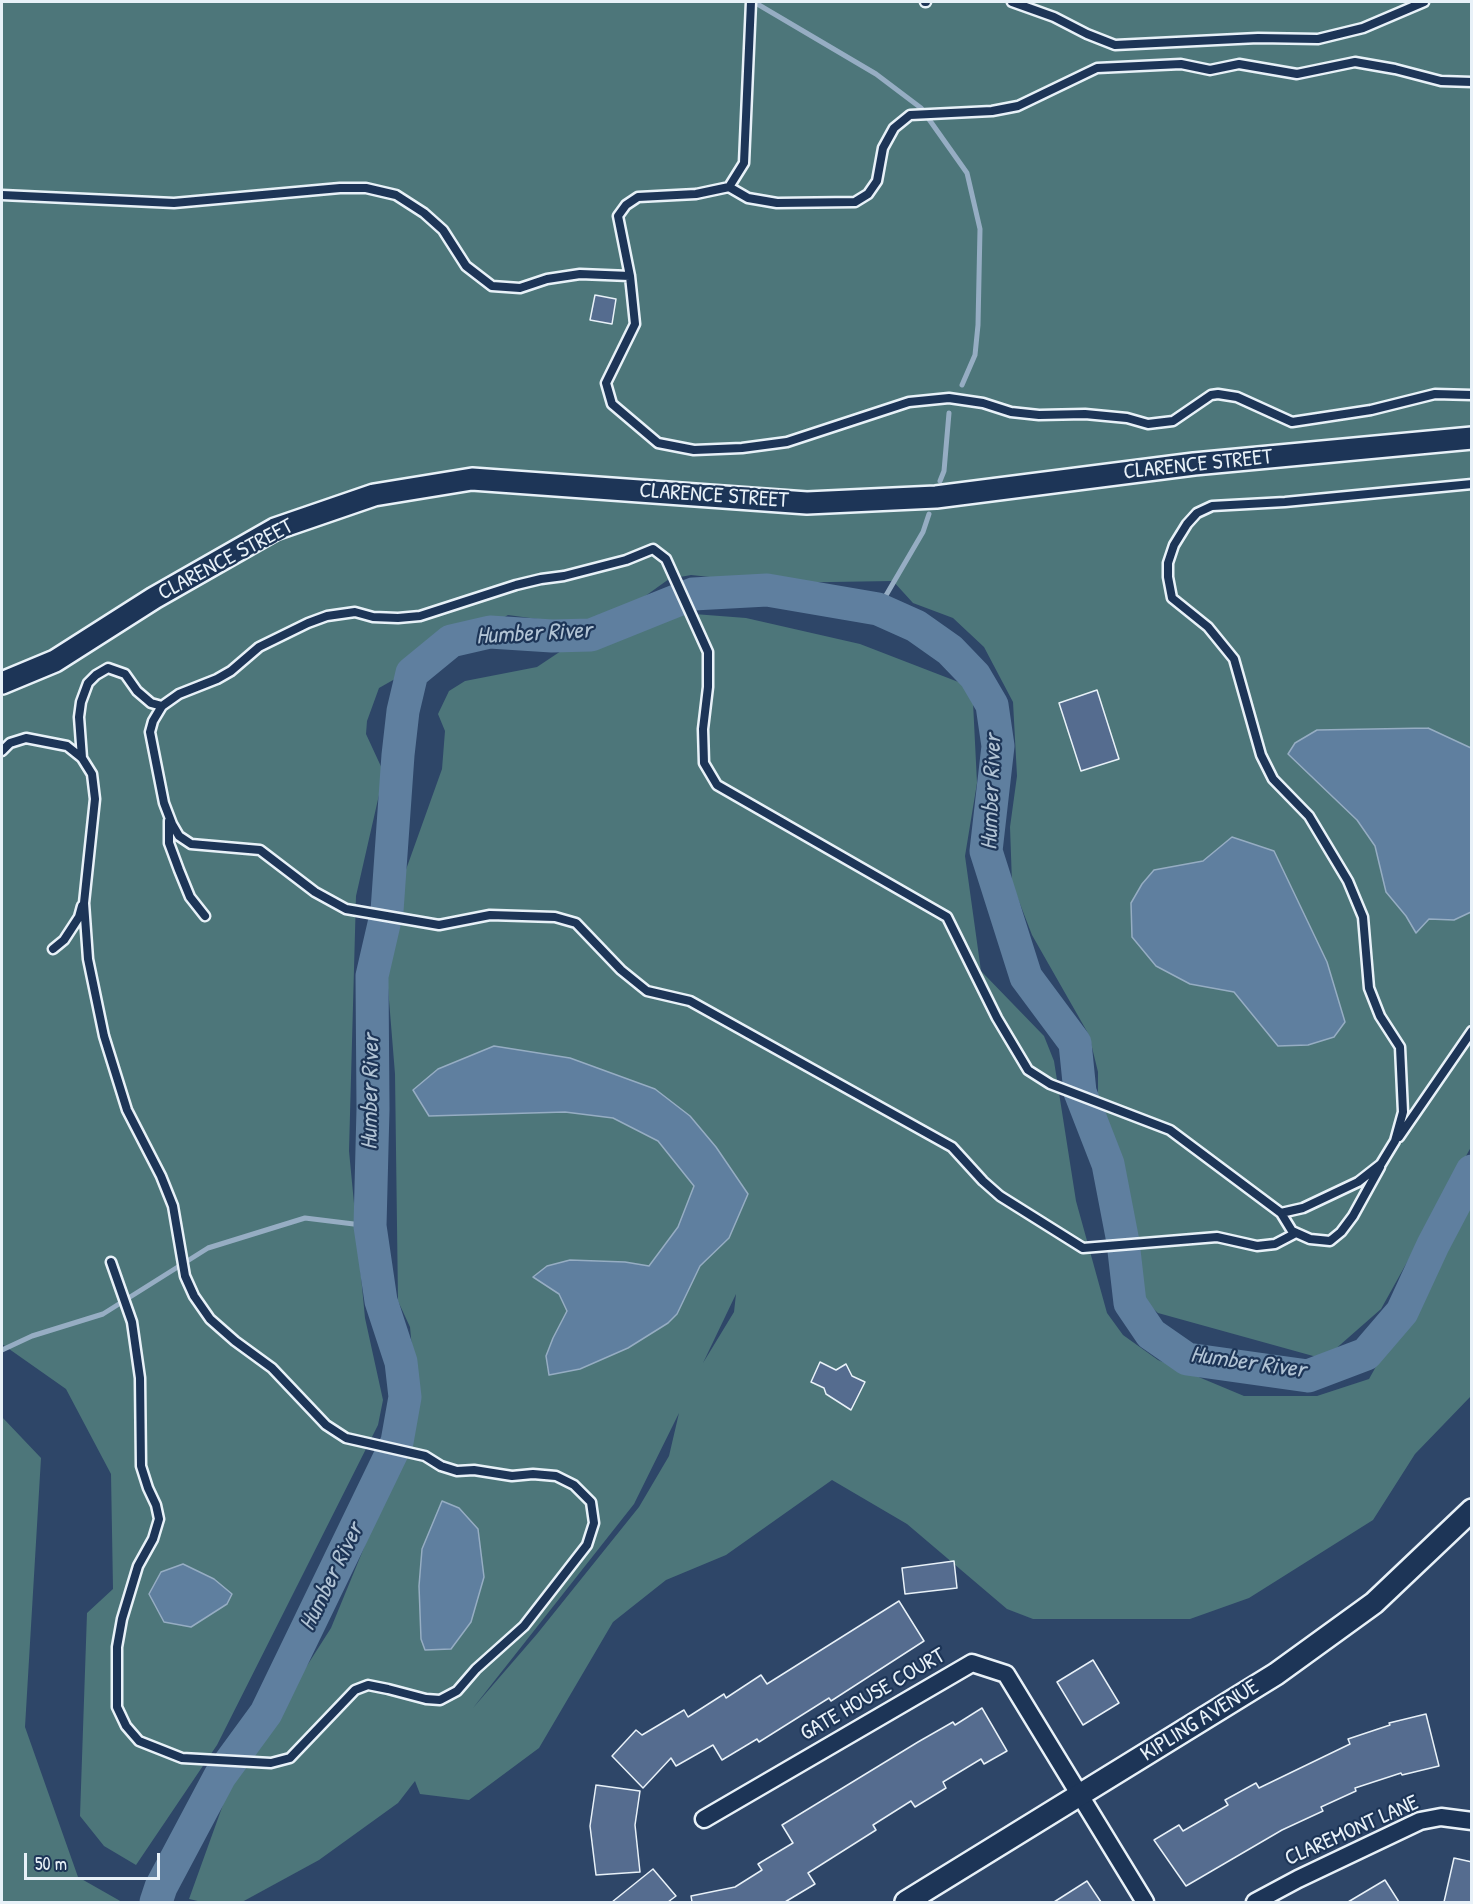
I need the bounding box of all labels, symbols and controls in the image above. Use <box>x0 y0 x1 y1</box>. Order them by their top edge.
street label: CLARENCE STREET <box>1122 444 1274 486</box>
street label: CLARENCE STREET <box>639 478 789 514</box>
street label: CLARENCE STREET <box>154 513 298 607</box>
water label: Humber River <box>475 617 593 651</box>
water label: Humber River <box>976 734 1008 850</box>
water label: Humber River <box>356 1034 386 1150</box>
water label: Humber River <box>1189 1341 1307 1385</box>
water label: Humber River <box>294 1519 370 1635</box>
street label: GATE HOUSE COURT <box>796 1643 950 1747</box>
street label: KIPLING AVENUE <box>1136 1674 1264 1768</box>
street label: CLAREMONT LANE <box>1281 1790 1423 1872</box>
scale bar <box>27 1841 164 1879</box>
text: 50 m <box>35 1851 67 1876</box>

